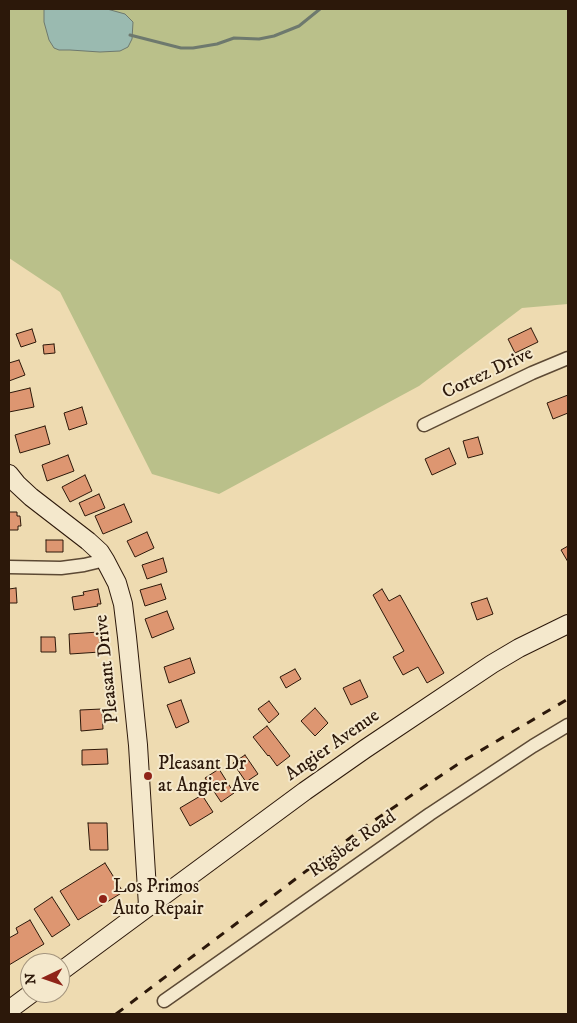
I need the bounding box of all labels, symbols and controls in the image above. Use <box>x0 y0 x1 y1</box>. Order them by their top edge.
street label: Cortez Drive <box>439 343 537 405</box>
street label: Pleasant Drive <box>91 613 125 725</box>
street label: Angier Avenue <box>281 705 385 787</box>
place label: Pleasant Dr at Angier Ave <box>158 754 259 798</box>
marker: Pleasant Dr at Angier Ave <box>142 770 154 782</box>
street label: Rigsbee Road <box>305 807 401 883</box>
place label: Los Primos Auto Repair <box>113 877 204 921</box>
marker: Los Primos Auto Repair <box>97 893 109 905</box>
north arrow <box>20 953 70 1003</box>
text: N <box>22 973 40 985</box>

